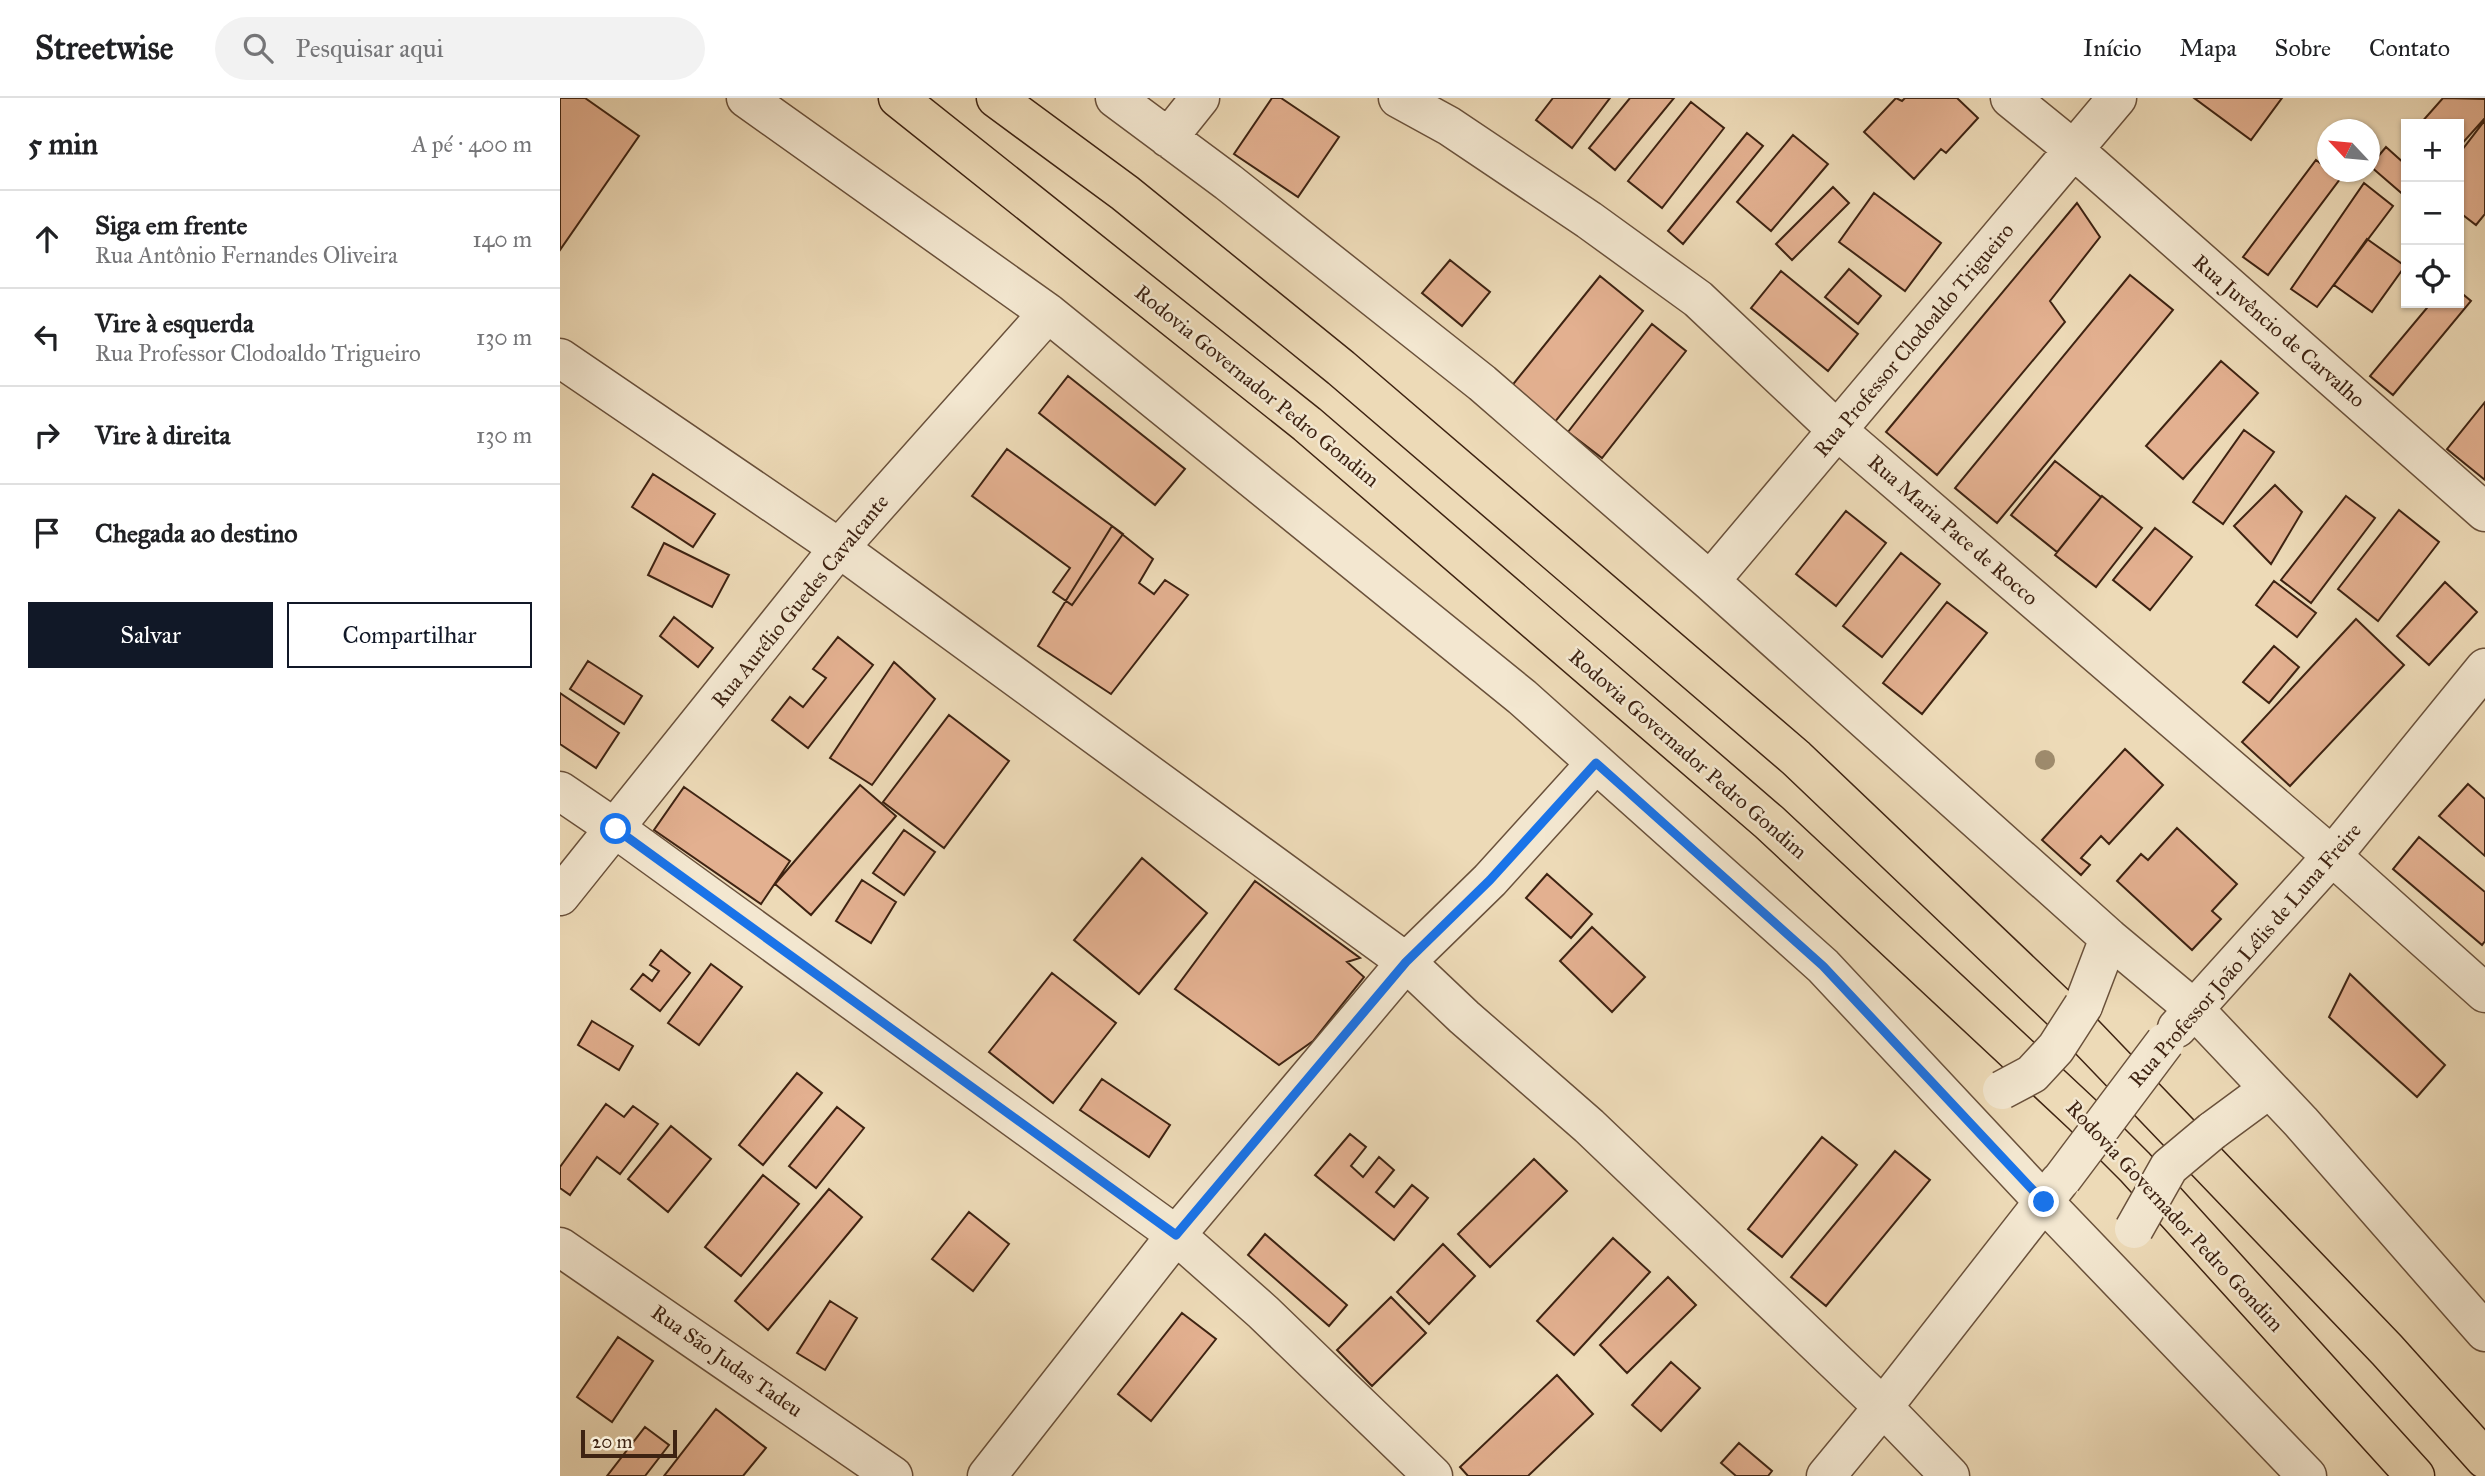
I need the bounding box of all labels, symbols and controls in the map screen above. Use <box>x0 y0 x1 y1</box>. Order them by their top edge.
search box <box>215 17 705 80</box>
text: Streetwise <box>35 28 173 68</box>
icon: search <box>239 29 277 67</box>
text: Pesquisar aqui <box>295 32 444 64</box>
text: Início <box>2083 33 2142 63</box>
text: Mapa <box>2180 33 2237 63</box>
text: Sobre <box>2275 33 2331 63</box>
text: Contato <box>2369 33 2450 63</box>
north arrow <box>2317 119 2380 182</box>
map controls <box>2401 119 2464 308</box>
button: + <box>2401 119 2464 182</box>
text: 5 min <box>28 126 98 162</box>
text: A pé · 400 m <box>412 130 532 158</box>
button: − <box>2401 182 2464 245</box>
text: Siga em frente <box>95 209 247 241</box>
street label: Rua Professor Clodoaldo Trigueiro <box>1808 217 2020 462</box>
icon: ahead <box>28 220 66 258</box>
text: 140 m <box>472 225 532 253</box>
text: Rua Antônio Fernandes Oliveira <box>95 241 398 269</box>
button: locate <box>2401 245 2464 308</box>
street label: Rua Juvêncio de Carvalho <box>2187 249 2371 413</box>
street label: Rodovia Governador Pedro Gondim <box>1129 279 1385 493</box>
text: Vire à esquerda <box>95 307 254 339</box>
icon: left <box>28 318 66 356</box>
text: 130 m <box>476 323 532 351</box>
text: Rua Professor Clodoaldo Trigueiro <box>95 339 421 367</box>
icon: right <box>28 416 66 454</box>
text: Vire à direita <box>95 419 231 451</box>
text: 130 m <box>476 421 532 449</box>
street label: Rua Maria Pace de Rocco <box>1863 449 2044 611</box>
street label: Rua Aurélio Guedes Cavalcante <box>706 489 894 713</box>
icon: arrive <box>28 514 66 552</box>
text: Chegada ao destino <box>95 517 298 549</box>
button: Salvar <box>28 602 273 668</box>
button: Compartilhar <box>287 602 532 668</box>
street label: Rodovia Governador Pedro Gondim <box>1564 643 1813 865</box>
route start <box>600 813 631 844</box>
street label: Rua Professor João Lélis de Luna Freire <box>2123 817 2367 1092</box>
street label: Rodovia Governador Pedro Gondim <box>2061 1095 2290 1337</box>
route end <box>2028 1186 2059 1217</box>
street label: Rua São Judas Tadeu <box>646 1299 808 1423</box>
scale bar <box>581 1427 677 1459</box>
text: 20 m <box>592 1430 633 1453</box>

